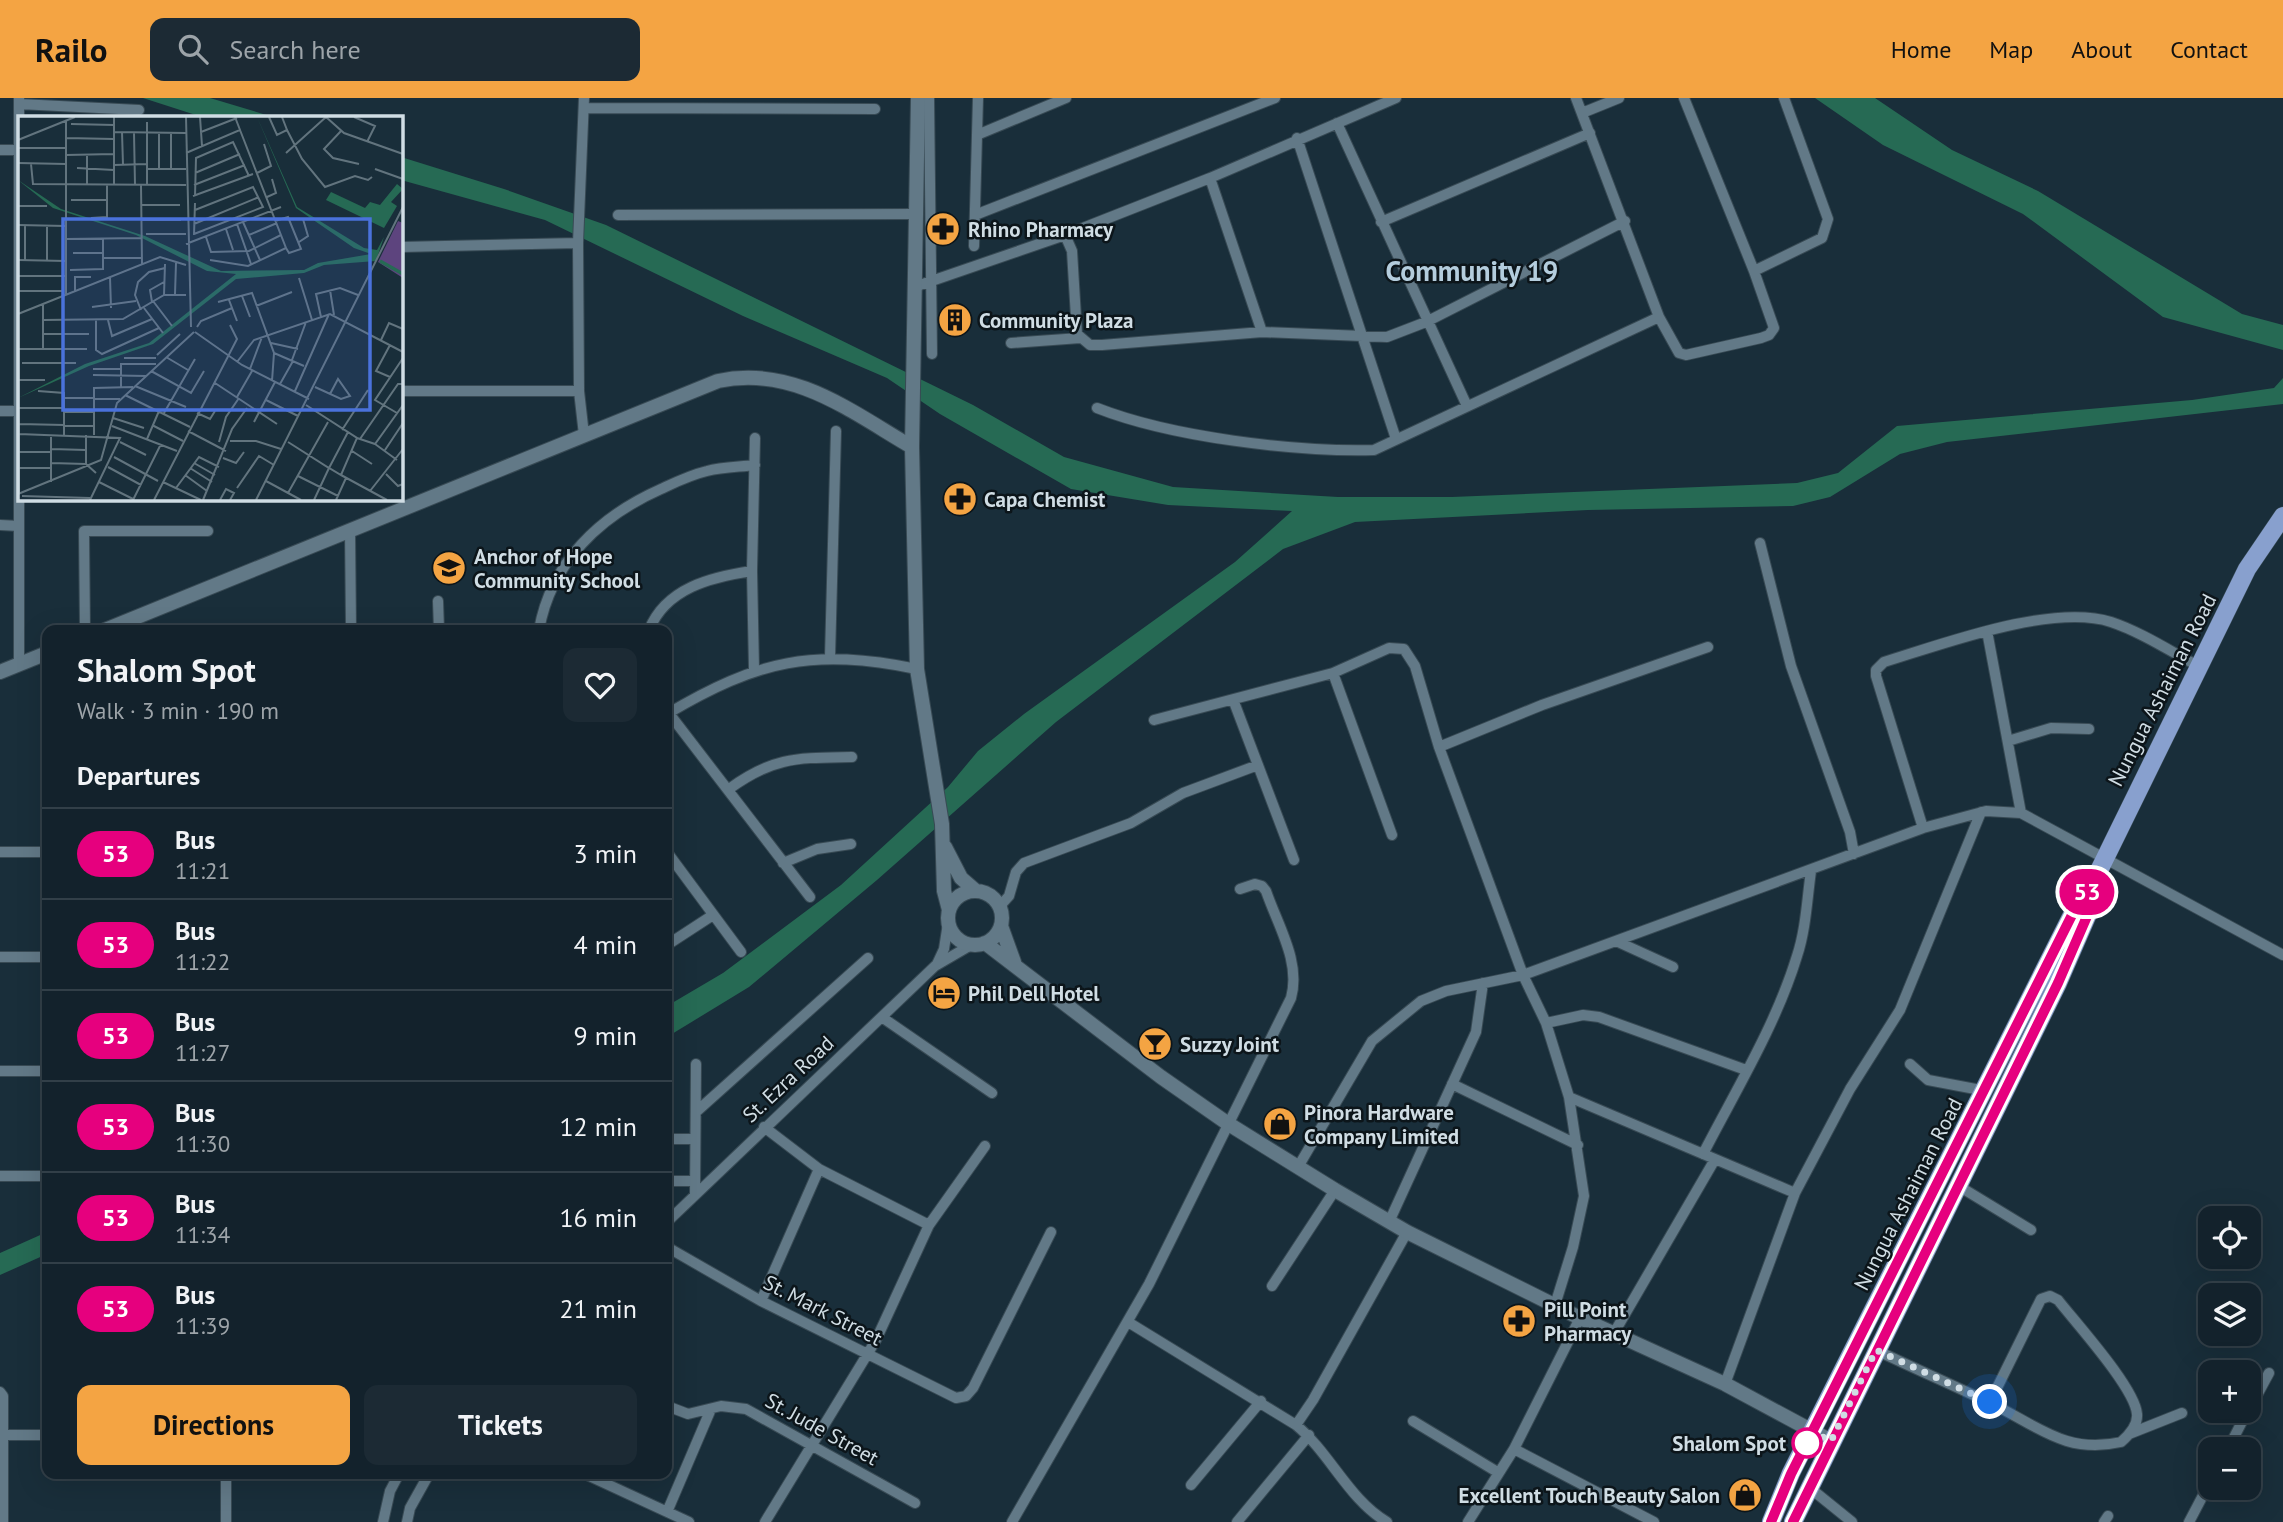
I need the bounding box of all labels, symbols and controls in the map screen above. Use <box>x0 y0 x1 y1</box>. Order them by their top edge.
search box <box>150 18 640 81</box>
text: Railo <box>35 28 108 71</box>
icon: search <box>174 30 212 68</box>
text: Search here <box>230 33 361 66</box>
text: Home <box>1891 34 1951 65</box>
text: Map <box>1989 34 2033 65</box>
text: About <box>2071 34 2132 65</box>
text: Contact <box>2170 34 2248 65</box>
inset map <box>18 116 402 500</box>
pharmacy icon: Rhino Pharmacy <box>924 210 962 248</box>
place label: Rhino Pharmacy <box>968 216 1114 243</box>
district label: Community 19 <box>1386 252 1558 289</box>
building icon: Community Plaza <box>936 301 974 339</box>
place label: Community Plaza <box>979 307 1134 334</box>
pharmacy icon: Capa Chemist <box>941 480 979 518</box>
place label: Capa Chemist <box>984 486 1106 513</box>
place label: Anchor of Hope Community School <box>474 543 641 594</box>
school or university icon: Anchor of Hope Community School <box>430 549 468 587</box>
street label: Nungua Ashaiman Road <box>2102 589 2222 791</box>
text: Shalom Spot <box>77 648 256 691</box>
button: heart <box>563 648 637 722</box>
text: Walk · 3 min · 190 m <box>77 696 279 725</box>
text: Departures <box>77 759 200 792</box>
text: Bus <box>175 823 215 856</box>
text: 3 min <box>574 837 637 870</box>
text: 53 <box>102 838 129 869</box>
text: 11:21 <box>175 856 230 885</box>
line badge: 53 <box>2056 869 2118 915</box>
text: 53 <box>2073 876 2101 907</box>
text: Bus <box>175 914 215 947</box>
text: 4 min <box>574 928 637 961</box>
text: 53 <box>102 929 129 960</box>
text: 11:22 <box>175 947 230 976</box>
hotel icon: Phil Dell Hotel <box>925 974 963 1012</box>
place label: Phil Dell Hotel <box>968 980 1100 1007</box>
text: Bus <box>175 1005 215 1038</box>
text: 9 min <box>574 1019 637 1052</box>
text: 53 <box>102 1020 129 1051</box>
bar icon: Suzzy Joint <box>1136 1025 1174 1063</box>
street label: St. Ezra Road <box>737 1030 839 1128</box>
place label: Suzzy Joint <box>1180 1031 1280 1058</box>
text: 11:27 <box>175 1038 230 1067</box>
street label: Nungua Ashaiman Road <box>1848 1093 1968 1295</box>
text: Bus <box>175 1096 215 1129</box>
place label: Pinora Hardware Company Limited <box>1304 1099 1459 1150</box>
shop icon: Pinora Hardware Company Limited <box>1261 1105 1299 1143</box>
text: 12 min <box>559 1110 637 1143</box>
text: 53 <box>102 1111 129 1142</box>
text: 11:30 <box>175 1129 230 1158</box>
text: Bus <box>175 1187 215 1220</box>
text: 16 min <box>559 1201 637 1234</box>
text: 53 <box>102 1202 129 1233</box>
map controls <box>2198 1206 2261 1500</box>
button: locate <box>2198 1206 2261 1269</box>
text: 11:34 <box>175 1220 230 1249</box>
street label: St. Mark Street <box>759 1268 887 1352</box>
text: Bus <box>175 1278 215 1311</box>
button: layers <box>2198 1283 2261 1346</box>
text: 21 min <box>559 1292 637 1325</box>
text: 53 <box>102 1293 129 1324</box>
place label: Pill Point Pharmacy <box>1544 1296 1632 1347</box>
pharmacy icon: Pill Point Pharmacy <box>1500 1302 1538 1340</box>
text: 11:39 <box>175 1311 230 1340</box>
button: + <box>2198 1360 2261 1423</box>
your location <box>1972 1384 2007 1419</box>
button: Directions <box>77 1385 350 1465</box>
button: Tickets <box>364 1385 637 1465</box>
street label: St. Jude Street <box>760 1387 884 1471</box>
marker: Shalom Spot <box>1792 1428 1822 1458</box>
place label: Shalom Spot <box>1672 1430 1787 1457</box>
button: − <box>2198 1437 2261 1500</box>
shop icon: Excellent Touch Beauty Salon <box>1726 1476 1764 1514</box>
place label: Excellent Touch Beauty Salon <box>1458 1482 1720 1509</box>

